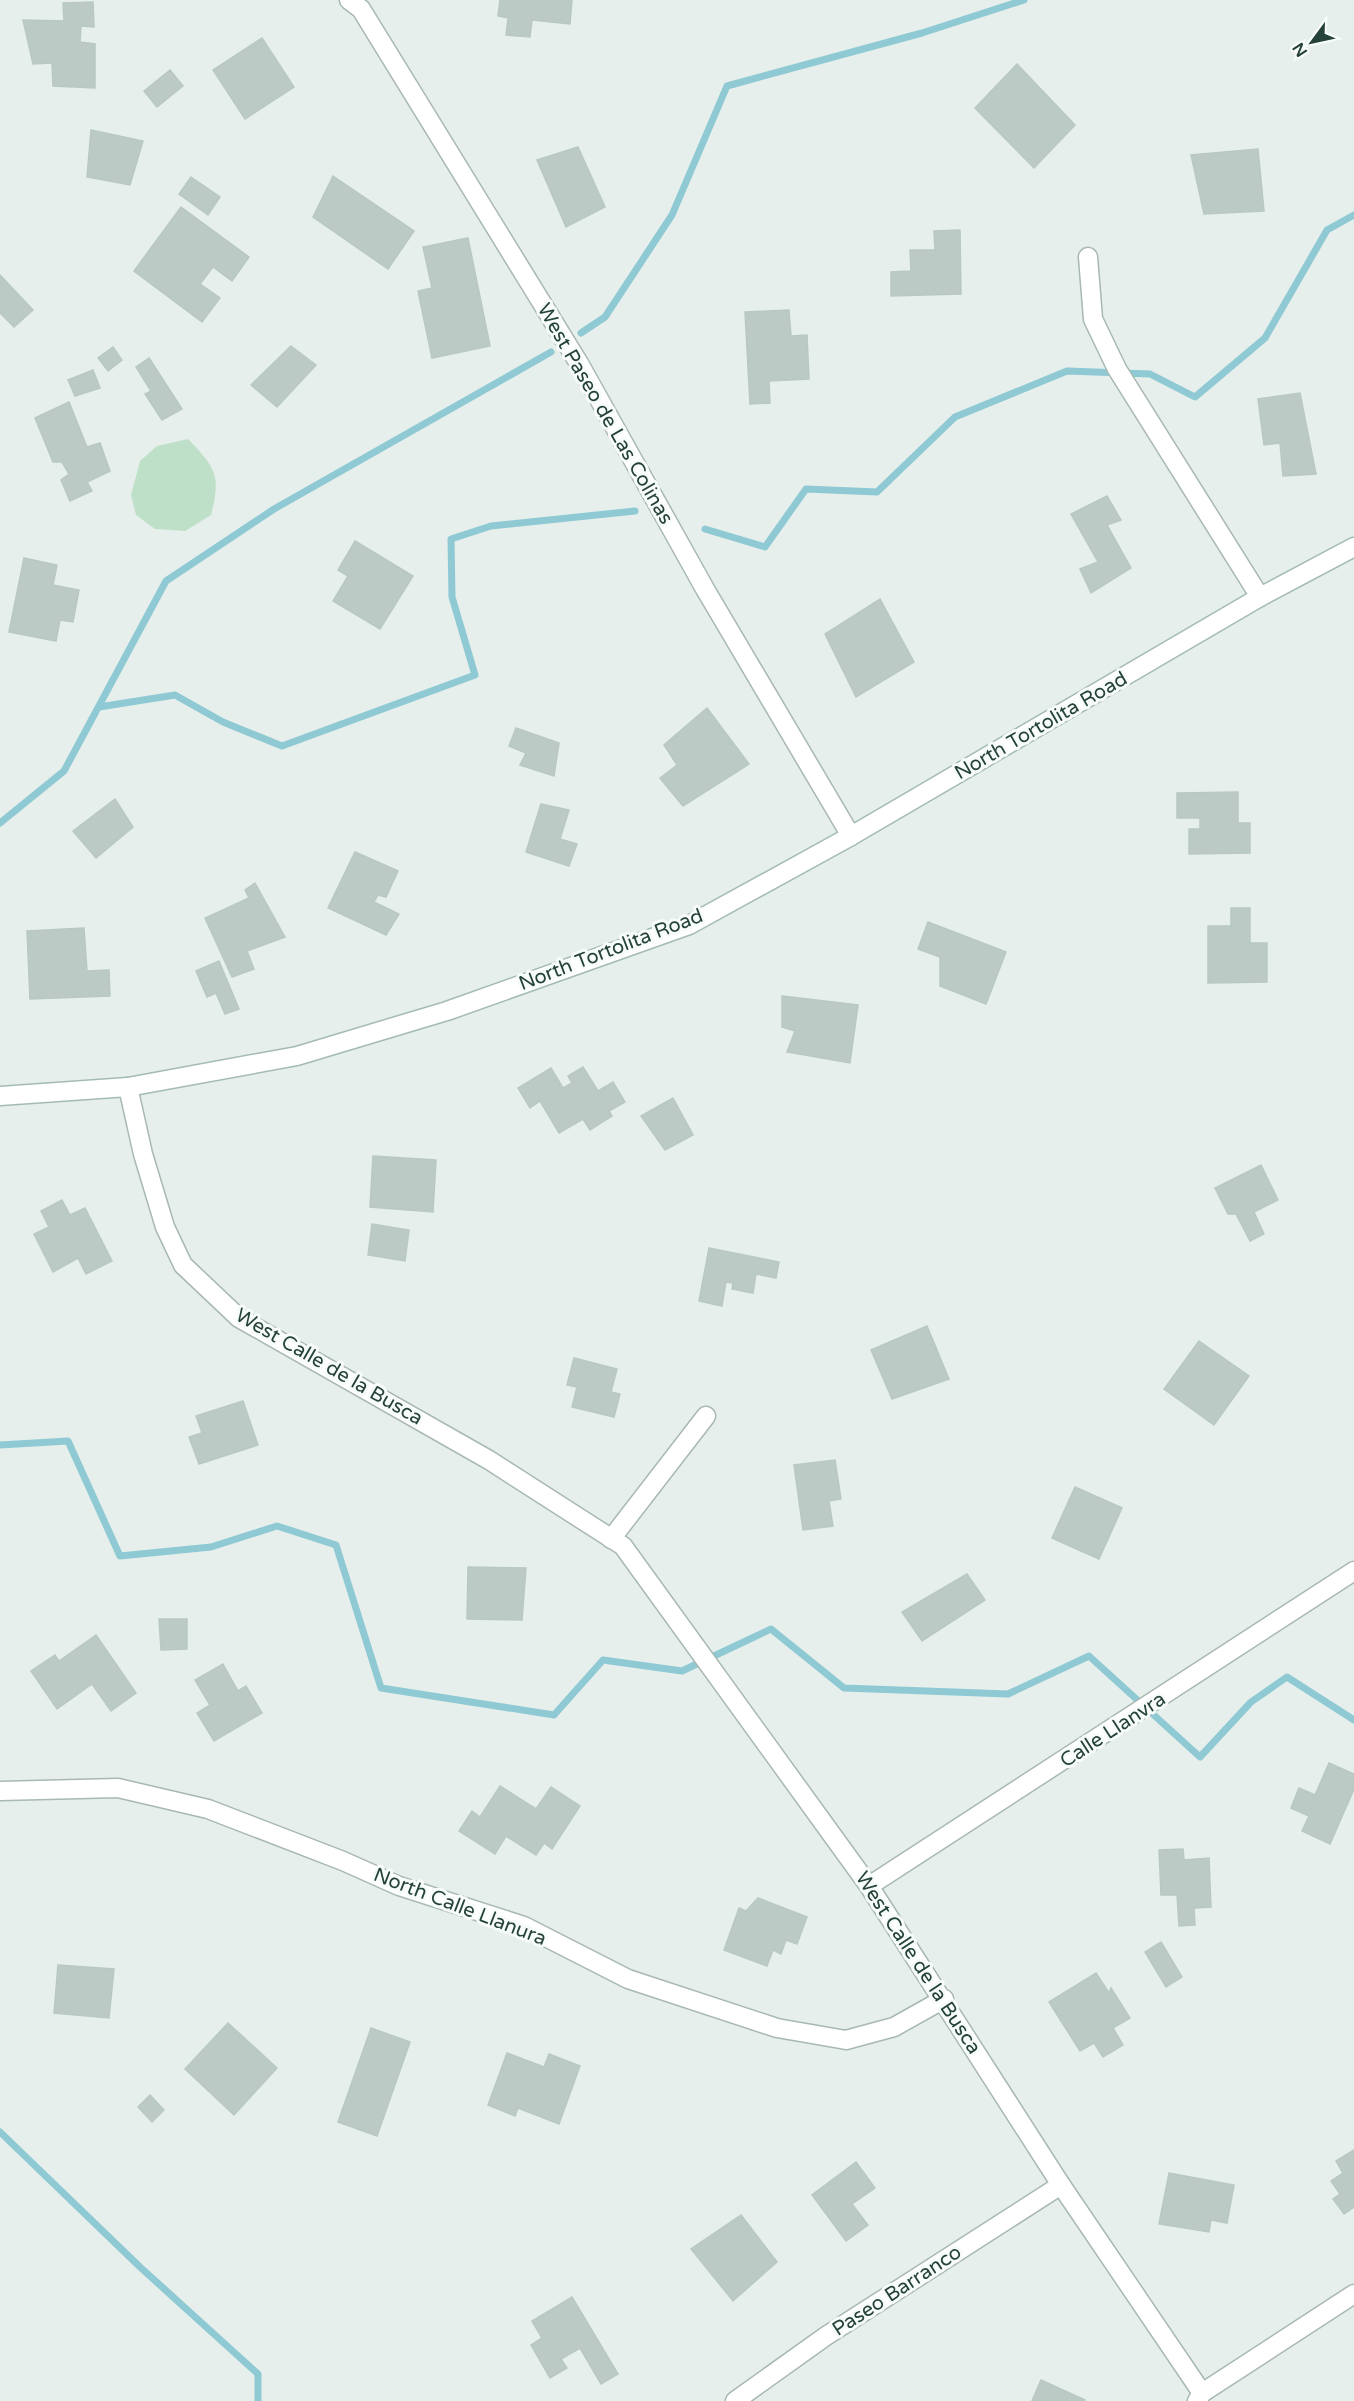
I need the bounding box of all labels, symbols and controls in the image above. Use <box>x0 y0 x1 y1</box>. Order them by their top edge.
north arrow <box>1282 12 1342 72</box>
text: N <box>1288 39 1312 60</box>
street label: West Paseo de Las Colinas <box>532 299 678 529</box>
street label: North Tortolita Road <box>950 667 1132 785</box>
street label: North Tortolita Road <box>516 904 706 996</box>
street label: West Calle de la Busca <box>231 1303 427 1431</box>
street label: Calle Llanvra <box>1056 1687 1170 1773</box>
street label: North Calle Llanura <box>370 1863 550 1951</box>
street label: West Calle de la Busca <box>850 1867 986 2059</box>
street label: Paseo Barranco <box>828 2240 966 2342</box>

